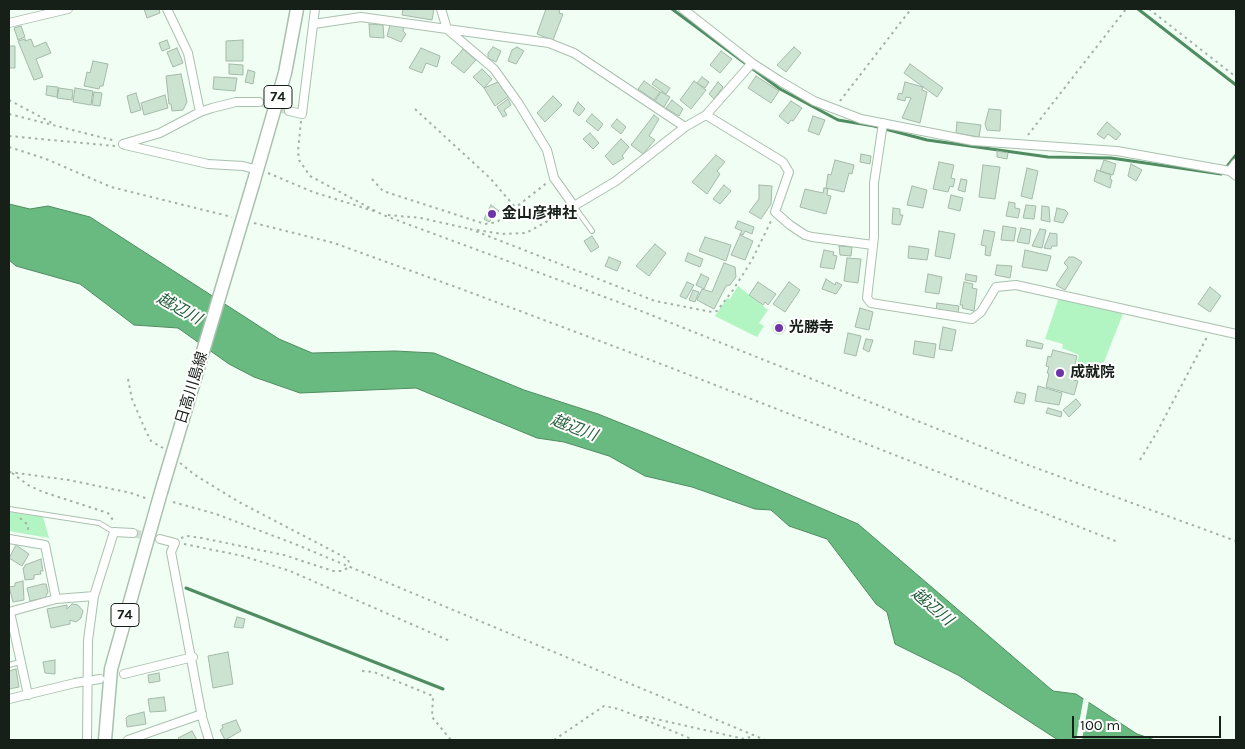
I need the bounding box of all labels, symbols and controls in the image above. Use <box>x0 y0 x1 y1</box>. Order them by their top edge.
road number: 74 <box>264 85 292 108</box>
place label: 金山彦神社 <box>502 205 577 223</box>
marker: 金山彦神社 <box>486 208 498 220</box>
water label: 越辺川 <box>153 289 205 329</box>
place label: 光勝寺 <box>789 319 834 337</box>
marker: 光勝寺 <box>773 322 785 334</box>
street label: 日高川島線 <box>172 350 212 426</box>
place label: 成就院 <box>1070 364 1115 382</box>
marker: 成就院 <box>1054 367 1066 379</box>
water label: 越辺川 <box>548 410 600 446</box>
water label: 越辺川 <box>907 584 957 630</box>
road number: 74 <box>111 604 139 626</box>
scale bar <box>1075 706 1224 738</box>
text: 100 m <box>1080 716 1120 734</box>

